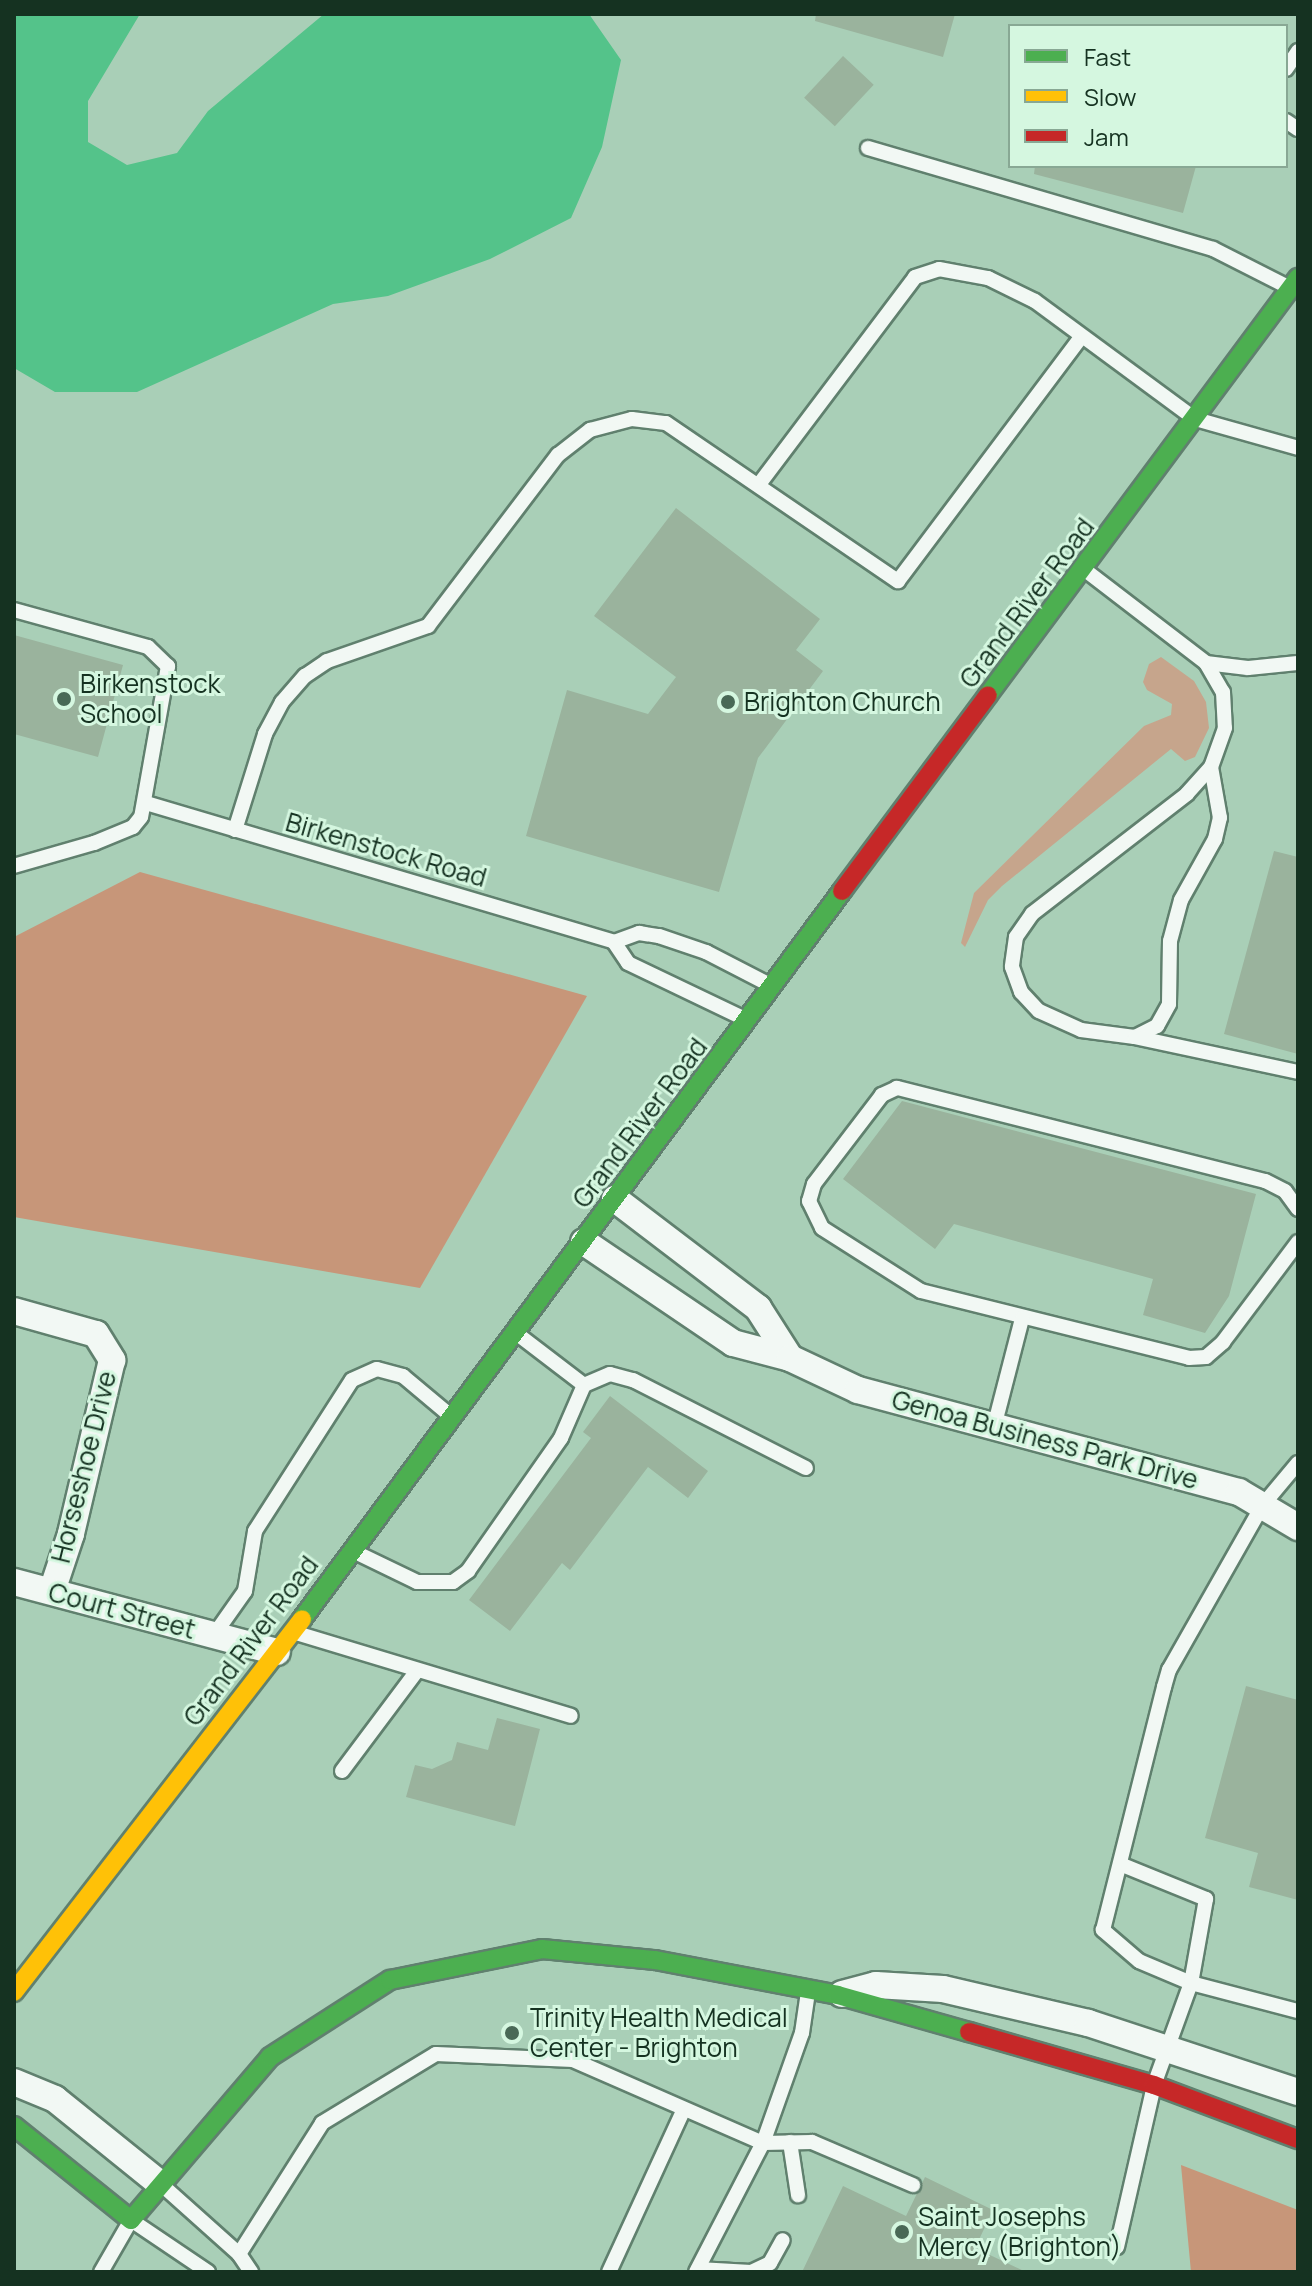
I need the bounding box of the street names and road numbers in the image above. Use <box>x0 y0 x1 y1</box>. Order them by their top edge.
street label: Grand River Road <box>953 512 1101 694</box>
street label: Birkenstock Road <box>282 806 490 894</box>
street label: Grand River Road <box>566 1032 714 1214</box>
street label: Horseshoe Drive <box>45 1368 123 1566</box>
street label: Genoa Business Park Drive <box>889 1384 1201 1496</box>
street label: Grand River Road <box>177 1550 325 1732</box>
street label: Court Street <box>45 1576 199 1646</box>

